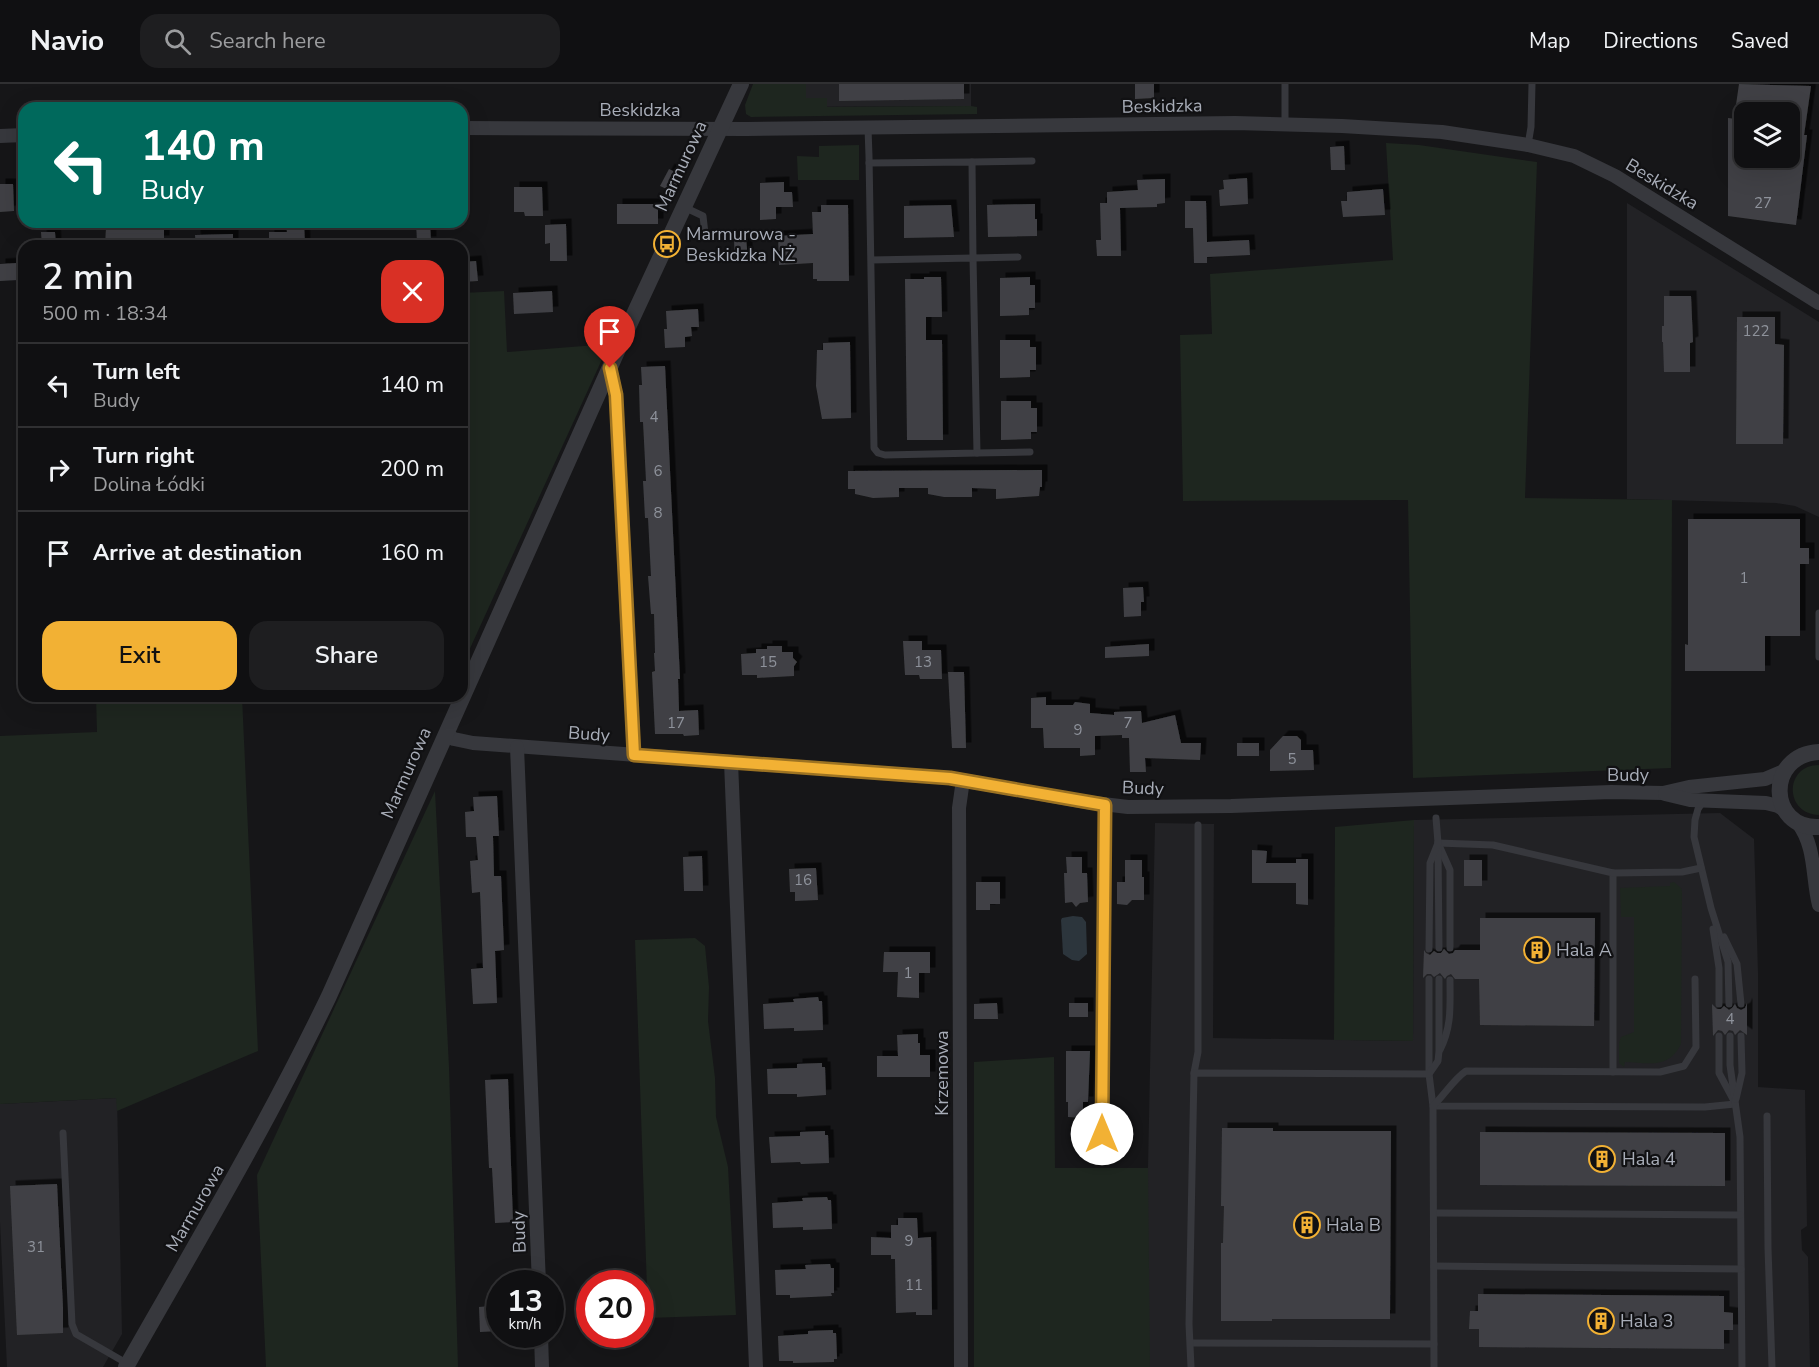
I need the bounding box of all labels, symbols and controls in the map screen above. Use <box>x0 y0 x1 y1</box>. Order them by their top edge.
search box <box>140 14 560 68</box>
text: Navio <box>30 22 104 60</box>
icon: search <box>161 25 194 58</box>
text: Search here <box>209 26 326 56</box>
text: Map <box>1529 27 1570 55</box>
text: Directions <box>1603 27 1698 55</box>
text: Saved <box>1731 27 1789 55</box>
street label: Beskidzka <box>1121 93 1203 119</box>
street label: Beskidzka <box>600 98 680 122</box>
map controls <box>1734 102 1800 168</box>
button: layers <box>1734 102 1800 168</box>
street label: Marmurowa <box>650 117 712 215</box>
text: 140 m <box>141 118 265 175</box>
icon: left <box>42 126 120 204</box>
street label: Beskidzka <box>1621 153 1703 215</box>
text: Budy <box>141 172 204 209</box>
house number: 27 <box>1754 193 1772 213</box>
place label: Marmurowa - Beskidzka NŻ <box>686 222 796 267</box>
bus stop icon: Marmurowa - Beskidzka NŻ <box>652 229 682 259</box>
text: 2 min <box>42 253 134 302</box>
button: close <box>381 260 444 323</box>
text: 500 m · 18:34 <box>42 300 168 327</box>
pin <box>584 306 635 368</box>
icon: arrive <box>593 315 626 348</box>
house number: 122 <box>1742 321 1770 341</box>
text: Turn left <box>93 357 180 387</box>
icon: left <box>42 369 75 402</box>
text: 140 m <box>380 370 444 400</box>
text: Budy <box>93 387 140 414</box>
house number: 4 <box>649 407 659 427</box>
text: Turn right <box>93 441 194 471</box>
icon: right <box>42 453 75 486</box>
text: 200 m <box>380 454 444 484</box>
house number: 6 <box>653 461 663 481</box>
text: Dolina Łódki <box>93 471 205 498</box>
house number: 8 <box>653 503 663 523</box>
icon: arrive <box>42 537 75 570</box>
text: Arrive at destination <box>93 538 302 568</box>
text: 160 m <box>380 538 444 568</box>
house number: 1 <box>1739 568 1749 588</box>
button: Exit <box>42 621 237 690</box>
button: Share <box>249 621 444 690</box>
house number: 15 <box>759 652 777 672</box>
house number: 13 <box>914 652 932 672</box>
house number: 17 <box>667 713 685 733</box>
house number: 7 <box>1123 713 1133 733</box>
house number: 9 <box>1073 720 1083 740</box>
street label: Budy <box>567 721 612 747</box>
street label: Marmurowa <box>375 724 437 822</box>
house number: 5 <box>1287 749 1297 769</box>
street label: Budy <box>1607 763 1650 787</box>
street label: Budy <box>1122 775 1165 801</box>
house number: 16 <box>794 870 812 890</box>
building icon: Hala A <box>1522 935 1552 965</box>
place label: Hala A <box>1556 938 1612 962</box>
house number: 1 <box>903 963 913 983</box>
house number: 4 <box>1725 1009 1735 1029</box>
street label: Krzemowa <box>930 1030 954 1116</box>
position arrow <box>1070 1102 1134 1166</box>
building icon: Hala 4 <box>1587 1144 1617 1174</box>
place label: Hala 4 <box>1622 1147 1676 1171</box>
street label: Marmurowa <box>160 1160 230 1256</box>
street label: Budy <box>506 1210 532 1253</box>
building icon: Hala B <box>1292 1210 1322 1240</box>
place label: Hala B <box>1326 1213 1381 1237</box>
house number: 9 <box>904 1231 914 1251</box>
house number: 31 <box>27 1237 45 1257</box>
speed limit sign: 20 <box>576 1270 654 1348</box>
house number: 11 <box>905 1275 923 1295</box>
text: 13 <box>507 1281 543 1322</box>
building icon: Hala 3 <box>1586 1306 1616 1336</box>
place label: Hala 3 <box>1620 1309 1674 1333</box>
text: km/h <box>508 1314 542 1334</box>

